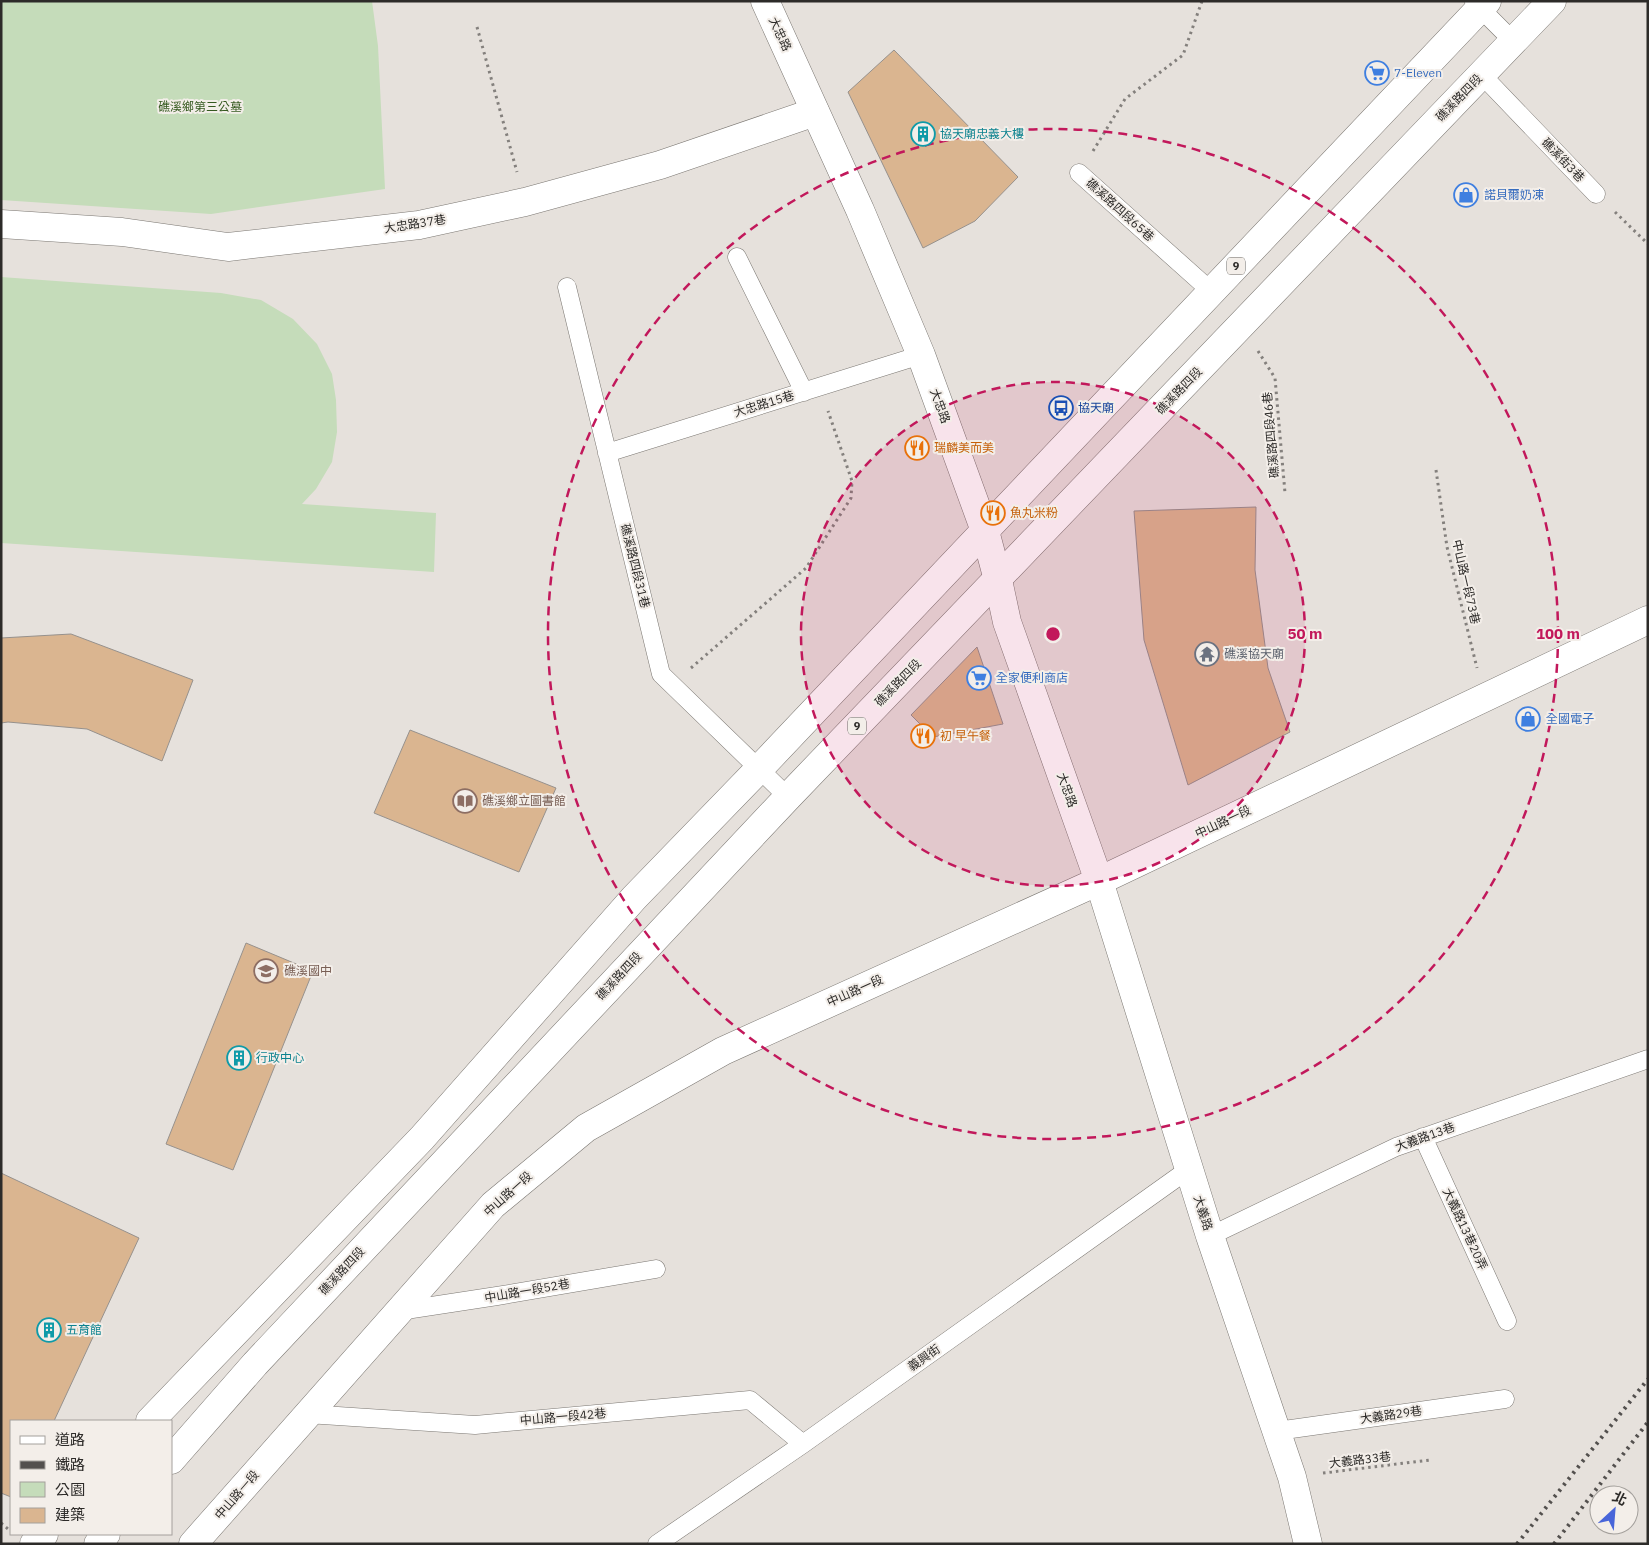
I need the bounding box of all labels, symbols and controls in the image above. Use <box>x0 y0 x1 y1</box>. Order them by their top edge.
street label: 大忠路 <box>766 14 795 53</box>
supermarket icon: 7-Eleven <box>1364 60 1390 86</box>
place label: 7-Eleven <box>1394 65 1442 80</box>
street label: 礁溪路四段 <box>1432 71 1485 124</box>
park label: 礁溪鄉第三公墓 <box>158 99 242 114</box>
building icon: 協天廟忠義大樓 <box>910 121 936 147</box>
place label: 協天廟忠義大樓 <box>940 126 1024 141</box>
street label: 礁溪街3巷 <box>1539 135 1588 185</box>
street label: 礁溪路四段65巷 <box>1083 175 1157 244</box>
shop icon: 諾貝爾奶凍 <box>1453 182 1479 208</box>
place label: 諾貝爾奶凍 <box>1484 187 1544 202</box>
street label: 大忠路37巷 <box>383 211 447 236</box>
road number: 9 <box>1227 258 1245 274</box>
street label: 礁溪路四段 <box>1152 364 1205 417</box>
street label: 大忠路 <box>927 386 954 425</box>
street label: 大忠路15巷 <box>732 387 796 420</box>
street label: 礁溪路四段46巷 <box>1259 391 1282 479</box>
bus stop icon: 協天廟 <box>1048 395 1074 421</box>
place label: 協天廟 <box>1078 400 1114 415</box>
restaurant icon: 瑞麟美而美 <box>904 435 930 461</box>
place label: 瑞麟美而美 <box>934 440 994 455</box>
restaurant icon: 魚丸米粉 <box>980 500 1006 526</box>
place label: 魚丸米粉 <box>1010 505 1058 520</box>
street label: 礁溪路四段31巷 <box>618 522 653 610</box>
street label: 中山路一段73巷 <box>1449 538 1484 626</box>
text: 50 m <box>1288 624 1322 643</box>
text: 100 m <box>1536 624 1580 643</box>
centre of rings <box>1044 625 1062 643</box>
temple icon: 礁溪協天廟 <box>1194 641 1220 667</box>
place label: 礁溪協天廟 <box>1224 646 1284 661</box>
street label: 礁溪路四段 <box>871 656 924 709</box>
supermarket icon: 全家便利商店 <box>966 665 992 691</box>
place label: 全家便利商店 <box>996 670 1068 685</box>
shop icon: 全國電子 <box>1515 706 1541 732</box>
place label: 全國電子 <box>1546 711 1594 726</box>
road number: 9 <box>848 718 866 734</box>
restaurant icon: 初 早午餐 <box>910 723 936 749</box>
place label: 初 早午餐 <box>940 728 991 743</box>
street label: 大忠路 <box>1054 770 1081 809</box>
library icon: 礁溪鄉立圖書館 <box>452 788 478 814</box>
place label: 礁溪鄉立圖書館 <box>482 793 566 808</box>
street label: 中山路一段 <box>1192 802 1253 841</box>
street label: 礁溪路四段 <box>593 949 645 1003</box>
school or university icon: 礁溪國中 <box>253 958 279 984</box>
place label: 礁溪國中 <box>284 963 332 978</box>
street label: 中山路一段 <box>824 971 885 1010</box>
building icon: 行政中心 <box>226 1045 252 1071</box>
place label: 行政中心 <box>256 1050 304 1065</box>
street label: 大義路13巷 <box>1393 1119 1457 1154</box>
street label: 中山路一段 <box>480 1168 535 1219</box>
street label: 大義路13巷20弄 <box>1440 1185 1491 1272</box>
street label: 大義路 <box>1191 1193 1216 1232</box>
street label: 礁溪路四段 <box>316 1244 368 1298</box>
street label: 中山路一段52巷 <box>483 1276 571 1305</box>
building icon: 五育館 <box>36 1317 62 1343</box>
place label: 五育館 <box>66 1322 102 1337</box>
street label: 義興街 <box>905 1341 943 1374</box>
street label: 大義路29巷 <box>1359 1403 1423 1426</box>
street label: 中山路一段42巷 <box>519 1405 607 1428</box>
legend <box>10 1420 172 1535</box>
text: 道路 <box>55 1430 85 1449</box>
street label: 大義路33巷 <box>1328 1448 1392 1471</box>
text: 鐵路 <box>55 1455 85 1474</box>
street label: 中山路一段 <box>211 1467 262 1522</box>
text: 公園 <box>55 1480 85 1499</box>
north arrow <box>1589 1485 1639 1535</box>
text: 北 <box>1609 1487 1630 1509</box>
text: 建築 <box>55 1505 85 1524</box>

